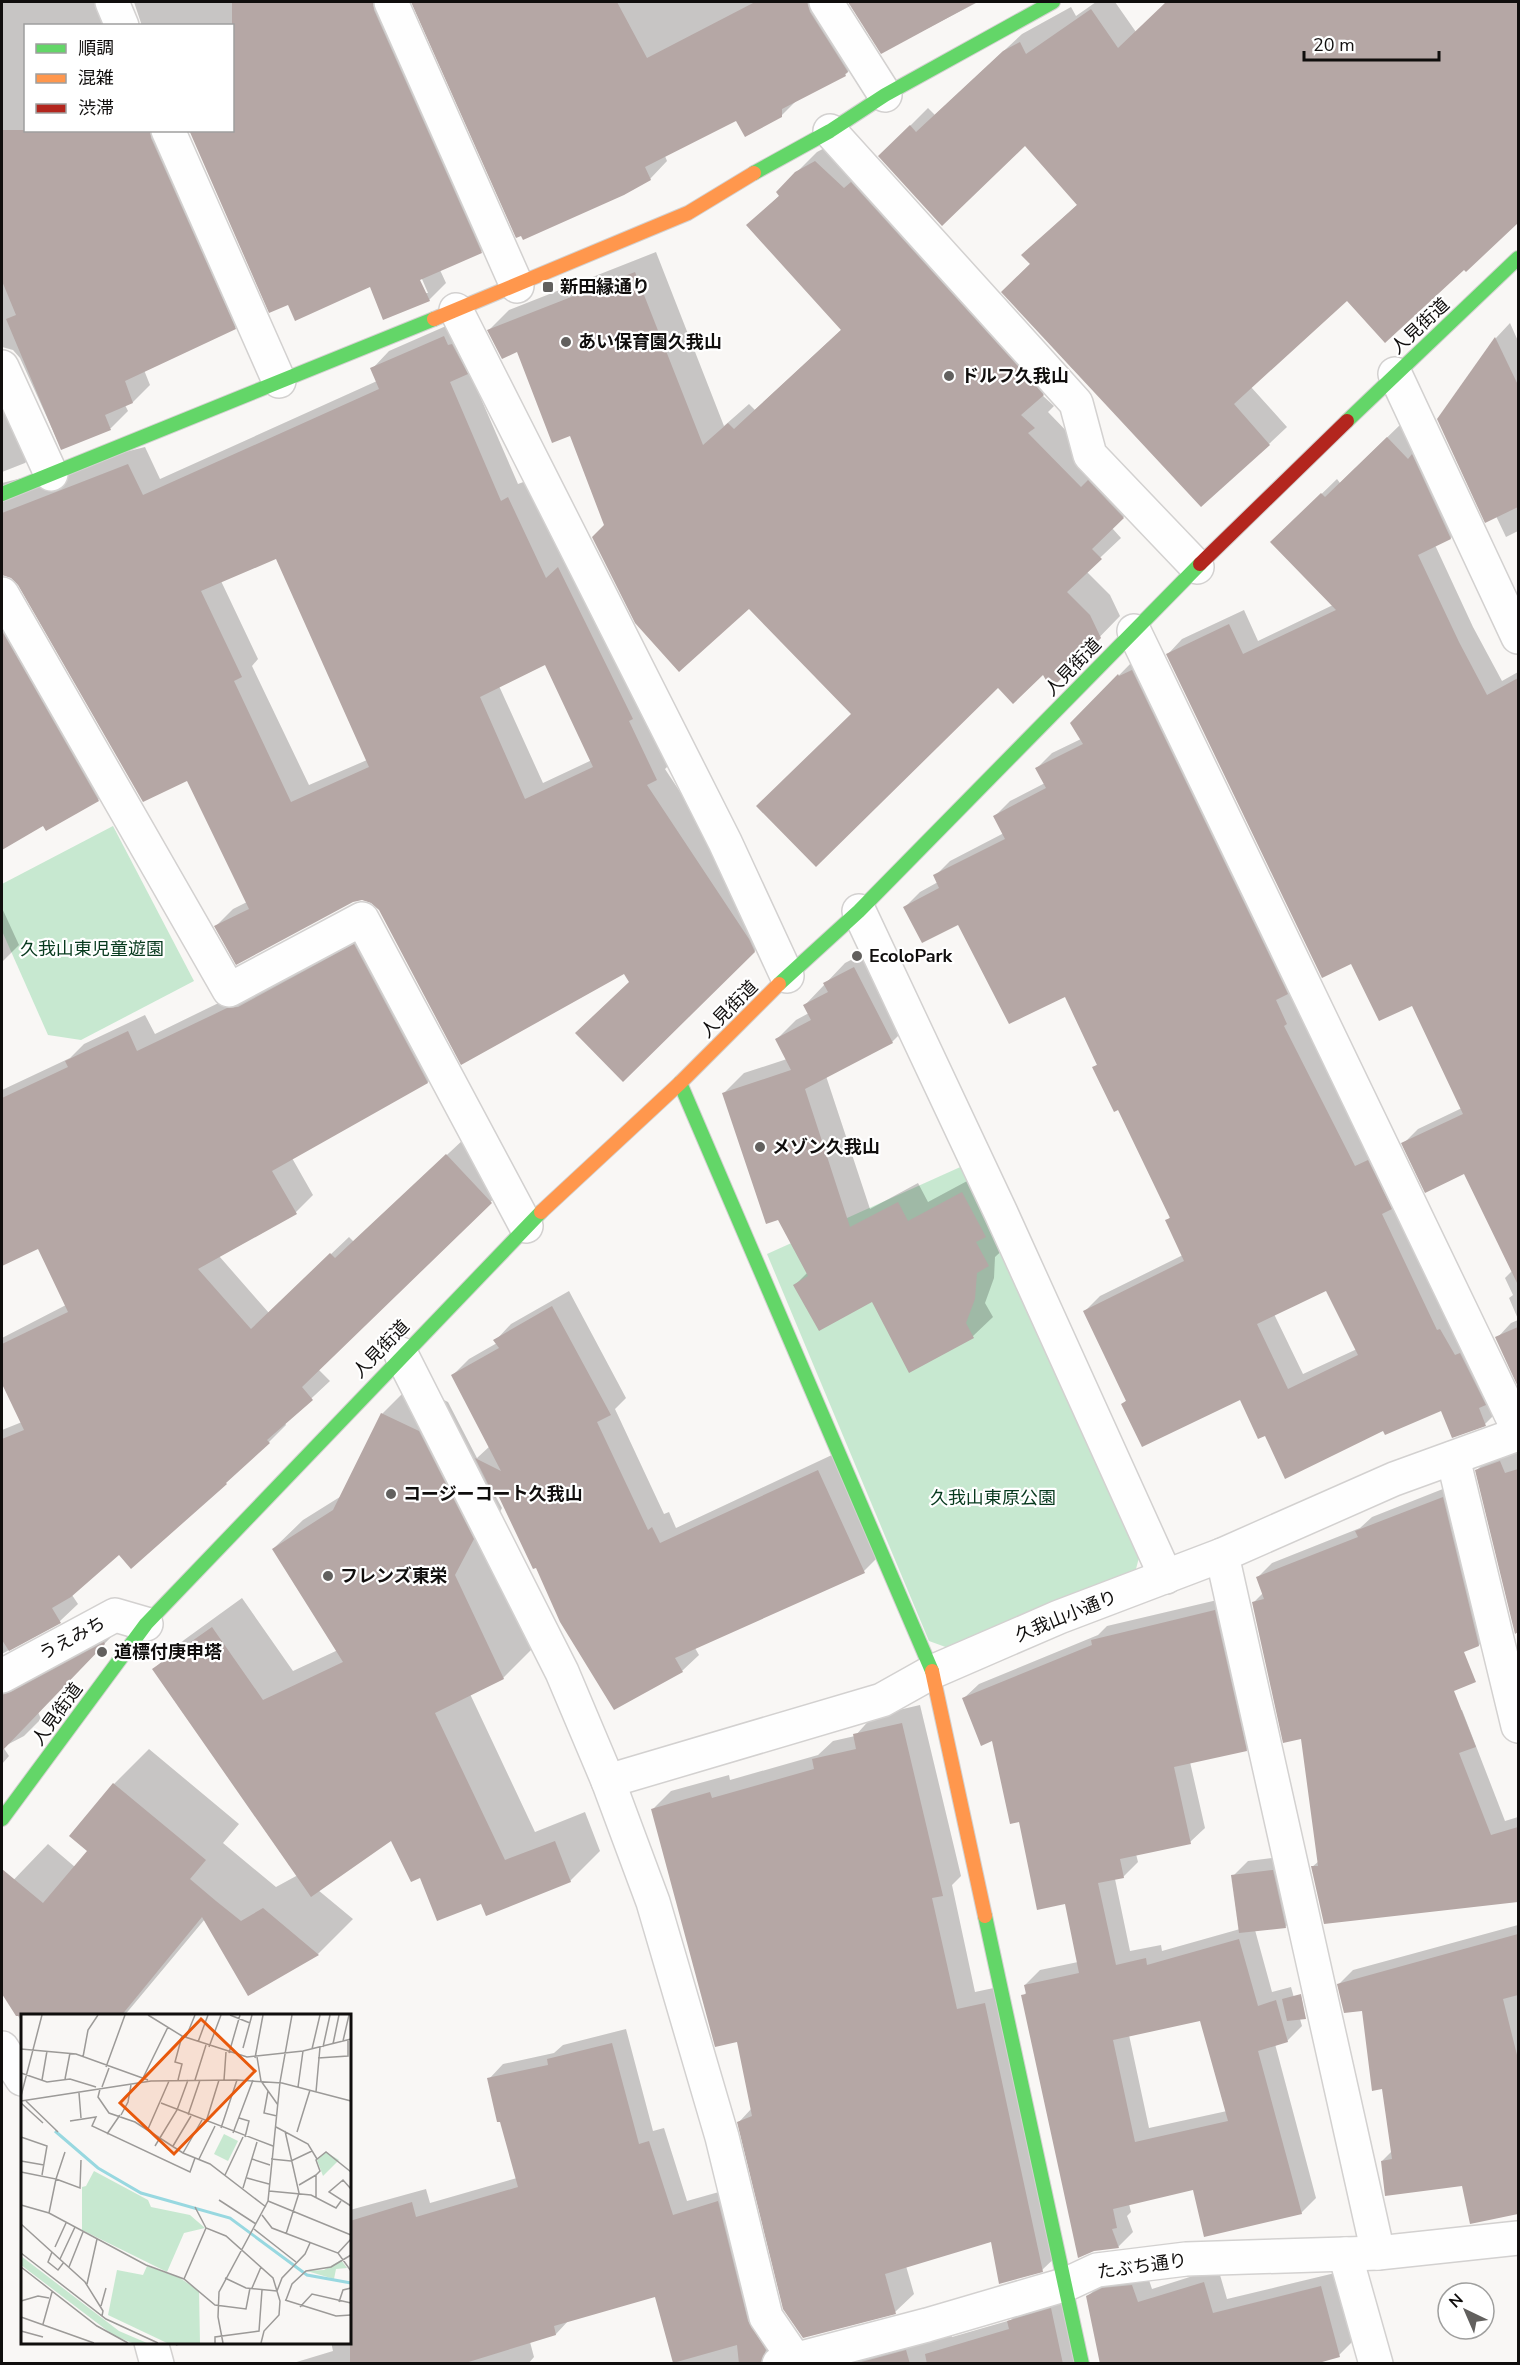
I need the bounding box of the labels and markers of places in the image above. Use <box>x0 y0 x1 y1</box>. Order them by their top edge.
place label: 新田縁通り <box>560 275 650 299</box>
marker: 新田縁通り <box>541 280 555 294</box>
place label: あい保育園久我山 <box>578 330 722 354</box>
marker: あい保育園久我山 <box>559 335 573 349</box>
place label: ドルフ久我山 <box>961 364 1069 388</box>
marker: ドルフ久我山 <box>942 369 956 383</box>
place label: EcoloPark <box>869 944 953 968</box>
marker: EcoloPark <box>850 949 864 963</box>
place label: メゾン久我山 <box>772 1135 880 1159</box>
marker: メゾン久我山 <box>753 1140 767 1154</box>
place label: コージーコート久我山 <box>403 1482 583 1506</box>
marker: コージーコート久我山 <box>384 1487 398 1501</box>
place label: フレンズ東栄 <box>340 1564 448 1588</box>
marker: フレンズ東栄 <box>321 1569 335 1583</box>
place label: 道標付庚申塔 <box>114 1640 222 1664</box>
marker: 道標付庚申塔 <box>95 1645 109 1659</box>

